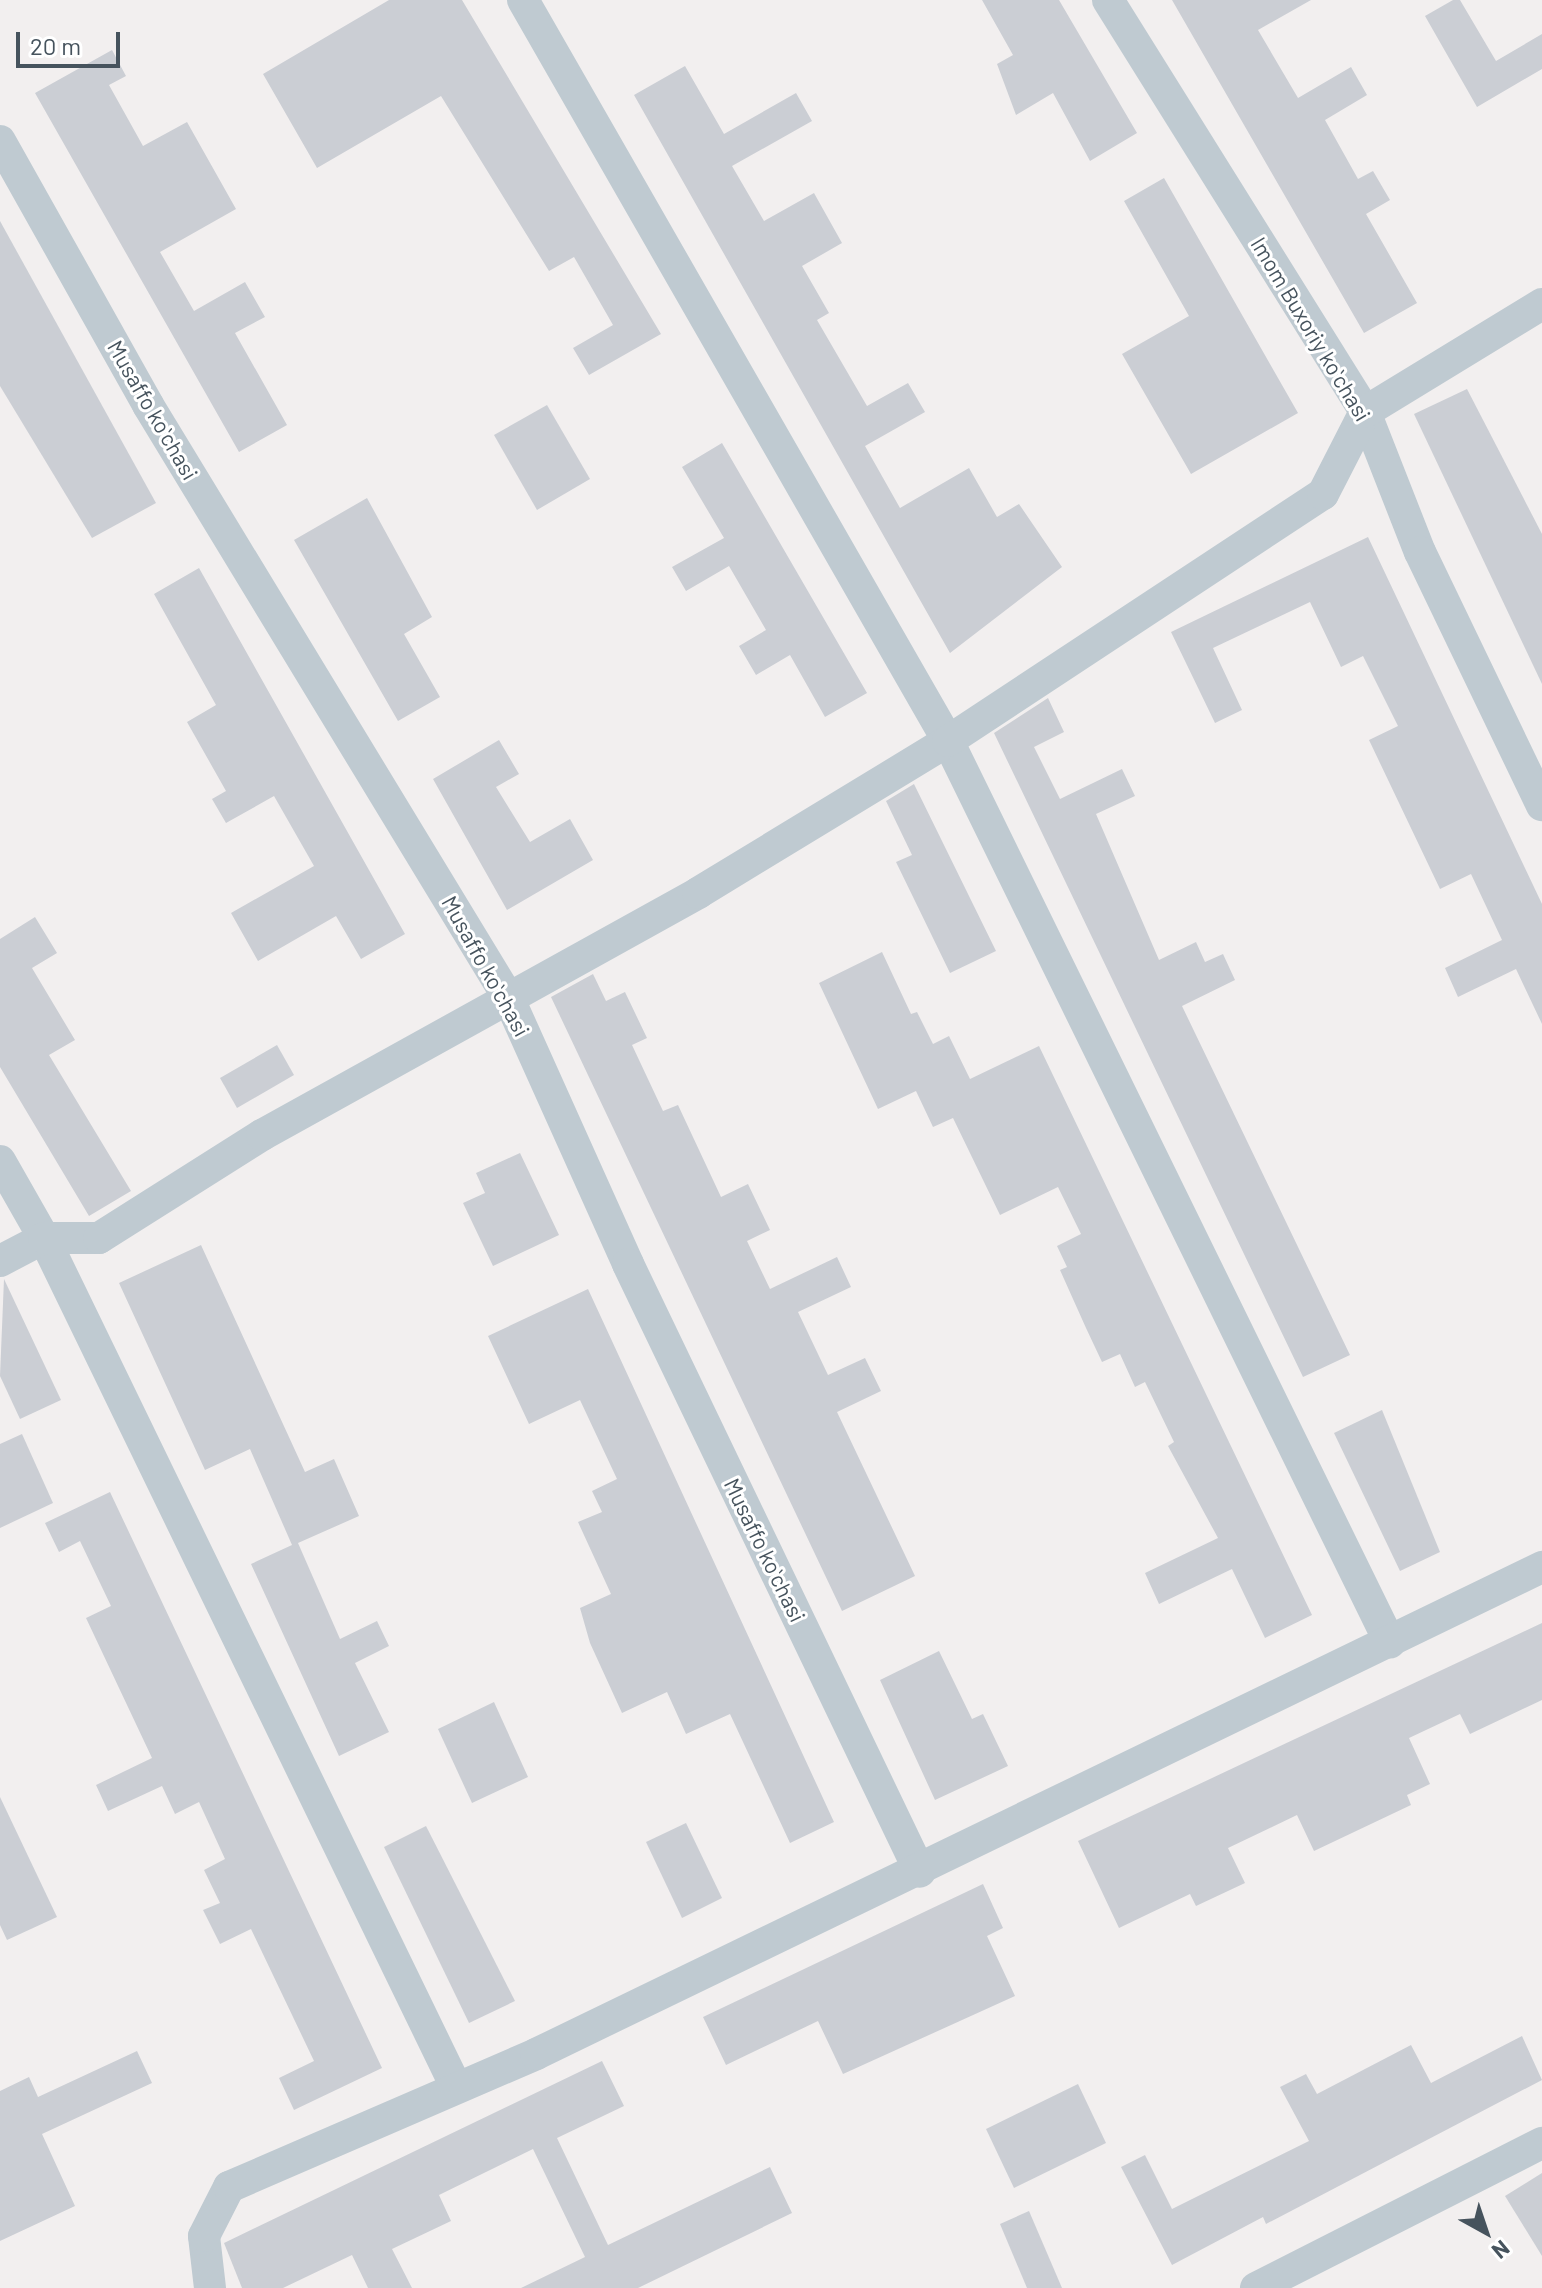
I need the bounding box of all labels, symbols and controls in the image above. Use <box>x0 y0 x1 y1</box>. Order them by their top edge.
scale bar <box>20 16 124 66</box>
text: 20 m <box>30 31 81 60</box>
street label: Imom Buxoriy koʻchasi <box>1246 232 1376 426</box>
street label: Musaffo koʻchasi <box>102 336 204 484</box>
street label: Musaffo koʻchasi <box>436 891 536 1041</box>
street label: Musaffo koʻchasi <box>719 1474 811 1626</box>
north arrow <box>1446 2192 1526 2272</box>
text: N <box>1487 2236 1515 2265</box>

